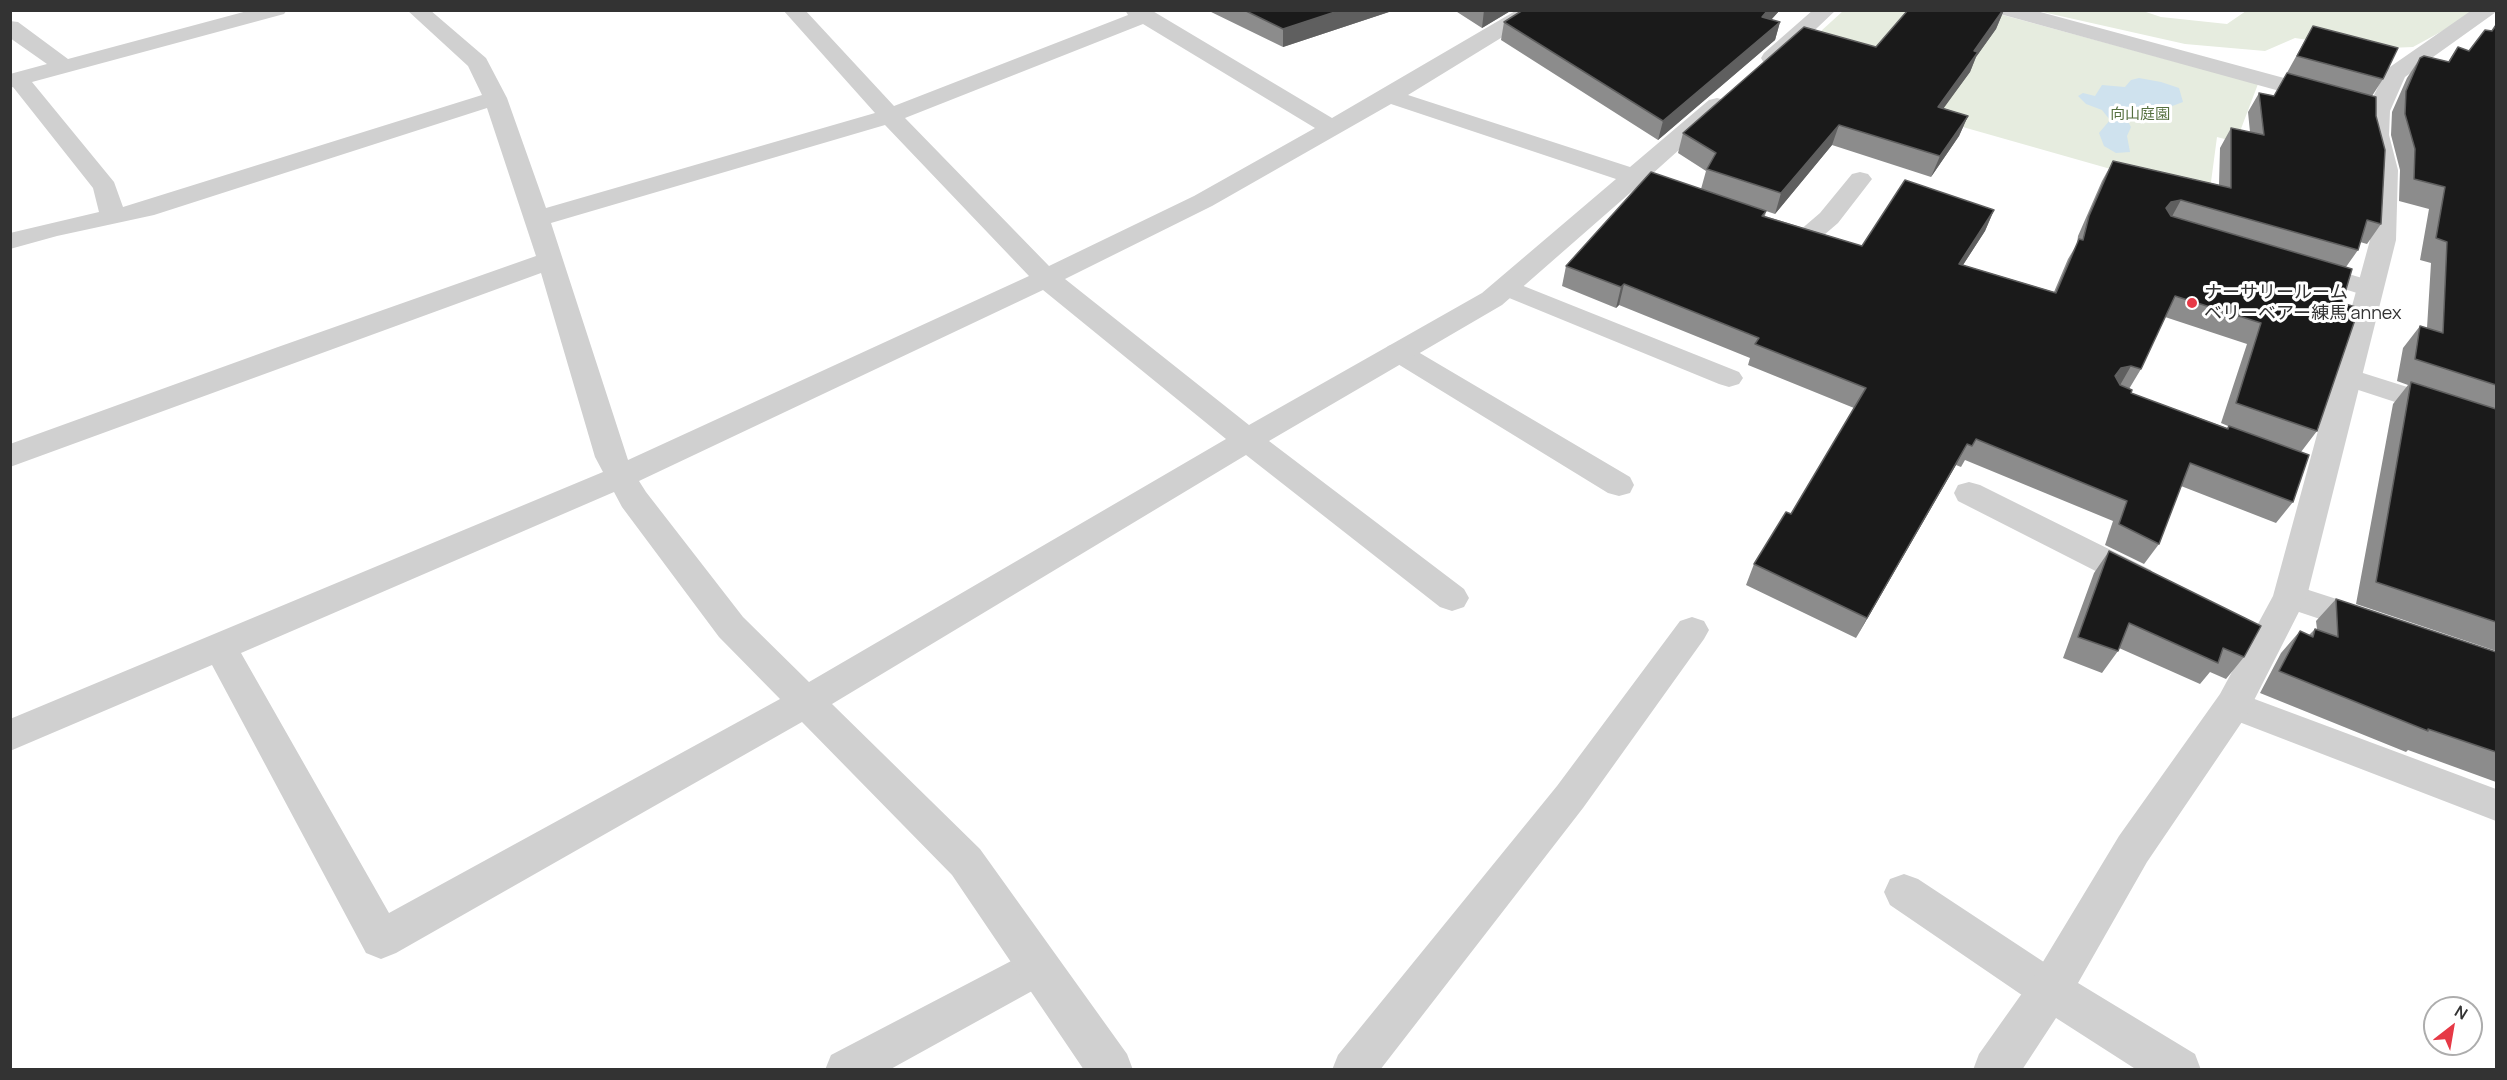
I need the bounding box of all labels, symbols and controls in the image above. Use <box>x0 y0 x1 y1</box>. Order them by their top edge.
park label: 向山庭園 <box>2110 106 2170 124</box>
place label: ナーサリールーム ベリーベアー練馬 annex <box>2204 282 2401 324</box>
marker: ナーサリールーム ベリーベアー練馬 annex <box>2185 296 2199 310</box>
north arrow <box>2423 996 2483 1056</box>
text: N <box>2451 1000 2472 1025</box>

